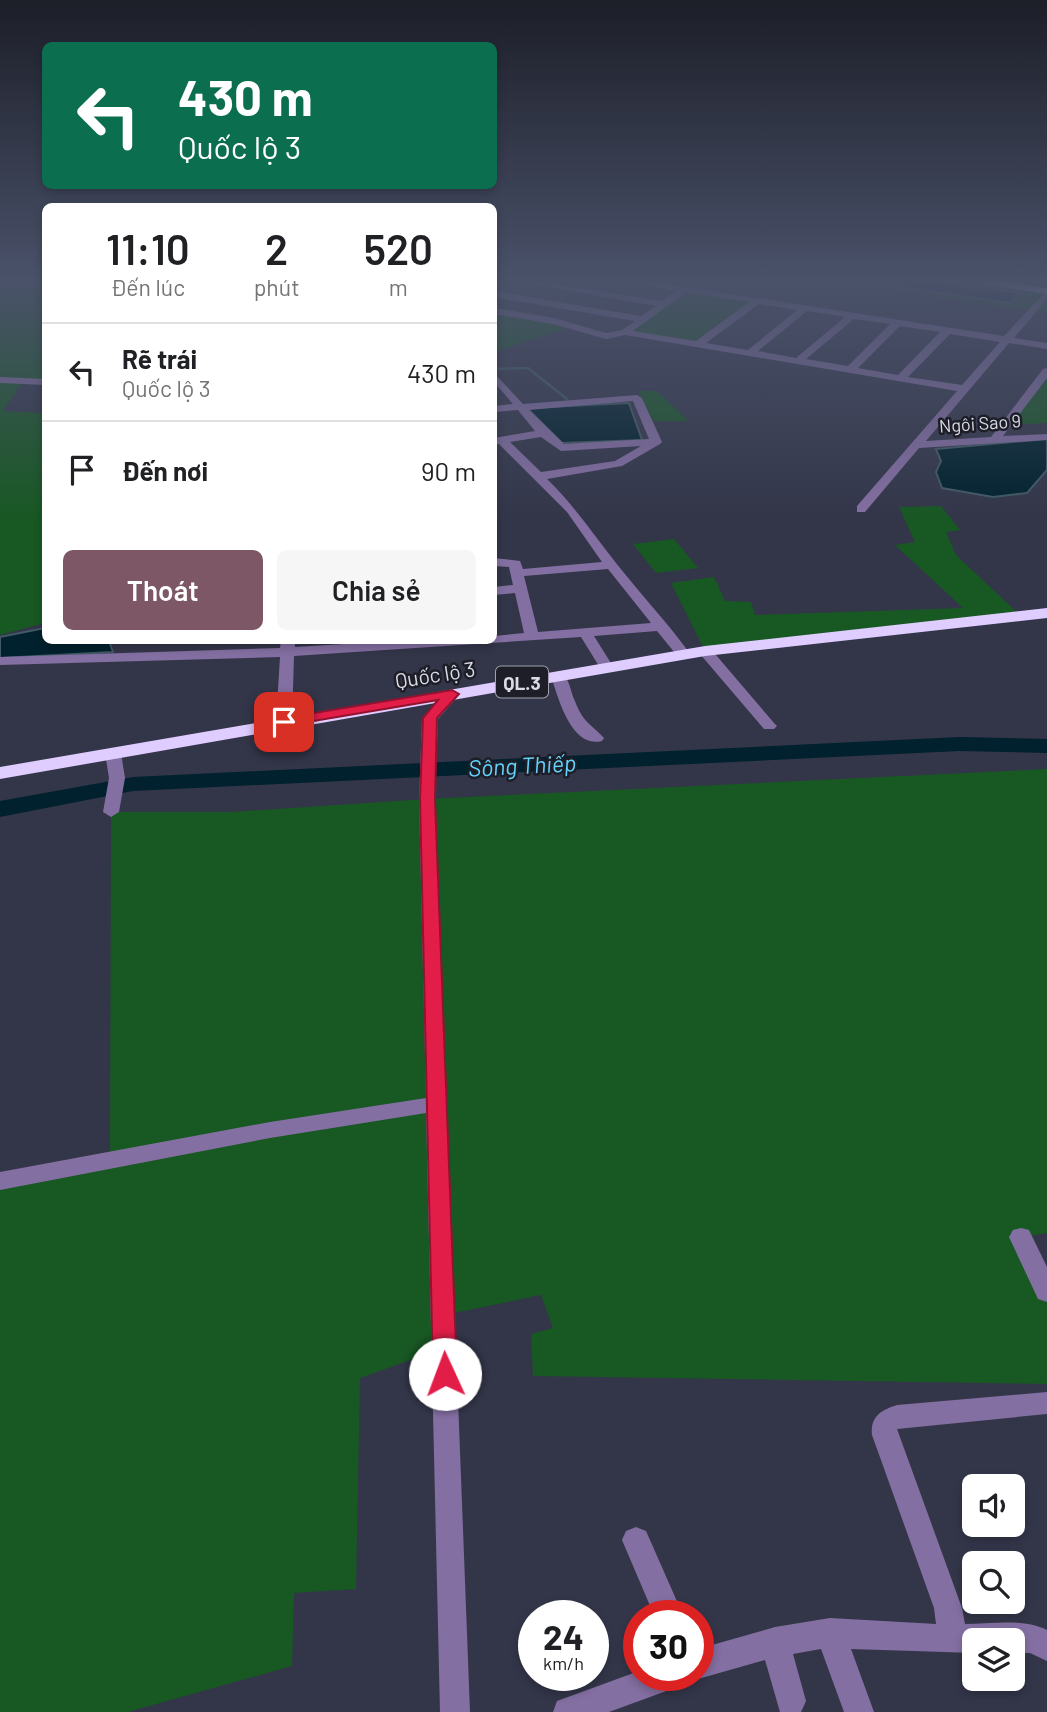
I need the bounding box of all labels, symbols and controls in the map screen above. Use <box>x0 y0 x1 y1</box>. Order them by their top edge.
text: 430 m <box>178 67 313 126</box>
icon: left <box>63 70 154 161</box>
text: Quốc lộ 3 <box>178 127 301 165</box>
text: 11:10 <box>106 223 190 273</box>
text: 2 <box>265 223 288 273</box>
text: 520 <box>364 223 433 273</box>
text: Đến lúc <box>111 273 185 301</box>
text: phút <box>254 273 300 301</box>
text: m <box>389 273 408 301</box>
text: Rẽ trái <box>122 343 197 374</box>
icon: left <box>63 353 101 391</box>
text: 430 m <box>407 357 476 388</box>
text: Quốc lộ 3 <box>122 374 211 402</box>
street label: Ngôi Sao 9 <box>938 409 1022 437</box>
icon: arrive <box>63 451 101 489</box>
text: Đến nơi <box>122 455 208 486</box>
text: 90 m <box>421 455 476 486</box>
button: Thoát <box>63 550 263 630</box>
button: Chia sẻ <box>277 550 476 630</box>
street label: Quốc lộ 3 <box>393 655 477 693</box>
road number: QL.3 <box>496 666 548 698</box>
pin <box>254 692 314 752</box>
icon: arrive <box>265 703 303 741</box>
water label: Sông Thiếp <box>467 748 577 782</box>
position arrow <box>408 1337 482 1411</box>
map controls <box>962 1474 1025 1691</box>
button: sound <box>962 1474 1025 1537</box>
button: search <box>962 1551 1025 1614</box>
speed limit sign: 30 <box>623 1600 714 1691</box>
text: 24 <box>543 1615 584 1657</box>
button: layers <box>962 1628 1025 1691</box>
text: km/h <box>543 1652 584 1674</box>

